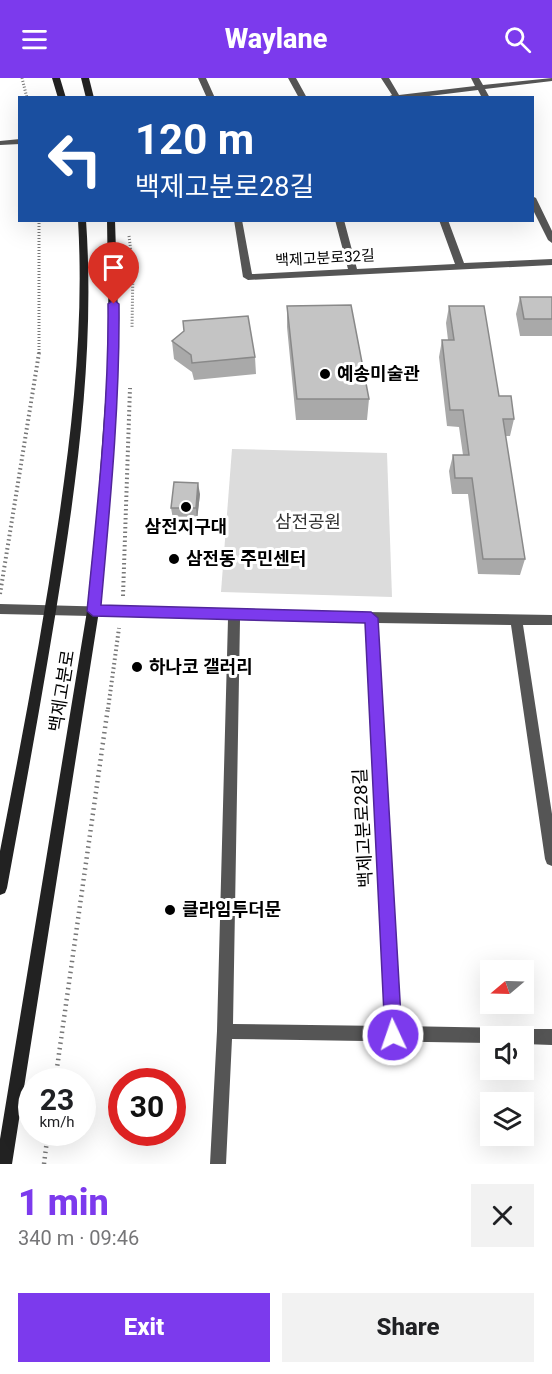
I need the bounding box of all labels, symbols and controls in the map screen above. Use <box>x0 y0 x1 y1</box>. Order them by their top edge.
icon: menu <box>18 23 51 56</box>
text: Waylane <box>225 23 327 55</box>
icon: search <box>501 23 534 56</box>
text: 120 m <box>135 115 254 164</box>
icon: left <box>36 120 114 198</box>
text: 백제고분로28길 <box>135 171 314 203</box>
pin <box>88 242 139 304</box>
street label: 백제고분로32길 <box>275 246 375 270</box>
icon: arrive <box>97 251 130 284</box>
place label: 예송미술관 <box>337 363 420 384</box>
marker: 예송미술관 <box>318 367 332 381</box>
marker: 삼전지구대 <box>179 500 193 514</box>
park label: 삼전공원 <box>275 511 341 532</box>
place label: 삼전지구대 <box>145 516 227 537</box>
place label: 삼전동 주민센터 <box>186 548 306 569</box>
marker: 삼전동 주민센터 <box>167 552 181 566</box>
street label: 백제고분로 <box>45 648 78 733</box>
place label: 하나코 갤러리 <box>149 656 253 677</box>
marker: 하나코 갤러리 <box>130 660 144 674</box>
street label: 백제고분로28길 <box>349 768 376 888</box>
place label: 클라임투더문 <box>182 899 281 920</box>
marker: 클라임투더문 <box>163 903 177 917</box>
north arrow <box>480 960 534 1014</box>
map controls <box>480 960 534 1146</box>
position arrow <box>361 1003 425 1067</box>
button: sound <box>480 1026 534 1080</box>
speed limit sign: 30 <box>108 1068 186 1146</box>
text: 23 <box>40 1082 74 1117</box>
button: layers <box>480 1092 534 1146</box>
text: km/h <box>39 1113 75 1131</box>
text: 1 min <box>18 1182 109 1224</box>
button: close <box>471 1184 534 1247</box>
text: 340 m · 09:46 <box>18 1226 139 1250</box>
button: Exit <box>18 1293 270 1362</box>
button: Share <box>282 1293 534 1362</box>

